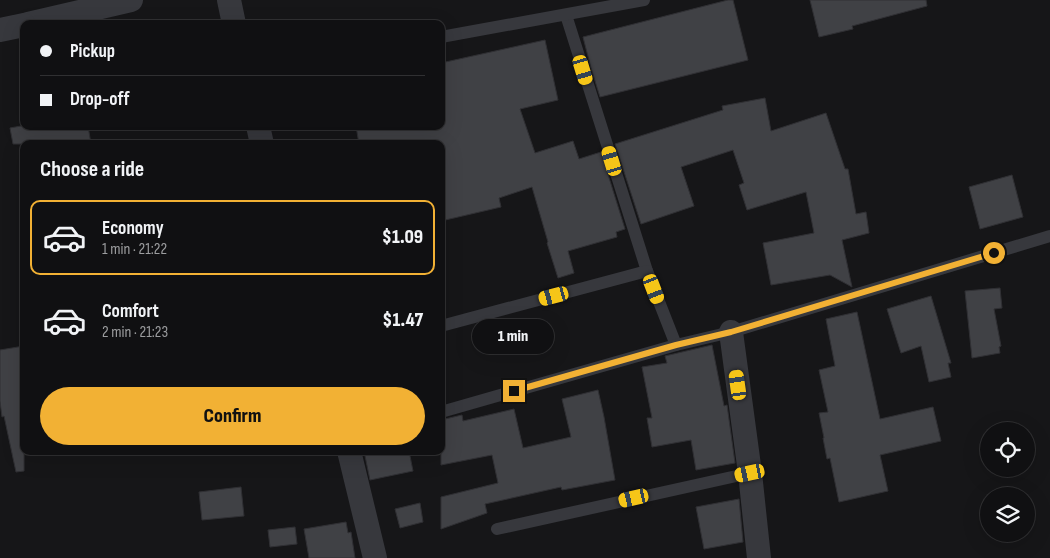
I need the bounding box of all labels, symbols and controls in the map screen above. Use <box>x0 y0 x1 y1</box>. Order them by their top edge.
text: Pickup <box>70 40 115 63</box>
car <box>571 53 594 87</box>
text: Drop-off <box>70 88 130 111</box>
car <box>600 144 623 178</box>
text: Choose a ride <box>40 156 144 183</box>
icon: car <box>42 215 87 260</box>
text: Economy <box>102 217 164 240</box>
text: $1.09 <box>382 226 423 249</box>
text: 1 min · 21:22 <box>102 240 167 259</box>
route start <box>983 242 1005 264</box>
car <box>641 272 666 306</box>
car <box>537 285 570 307</box>
icon: car <box>42 298 87 343</box>
text: Comfort <box>102 300 159 323</box>
text: $1.47 <box>383 309 423 332</box>
callout: 1 min <box>473 318 555 354</box>
text: 2 min · 21:23 <box>102 323 168 342</box>
text: 1 min <box>498 327 528 346</box>
car <box>728 369 747 401</box>
route end <box>503 380 525 402</box>
button: Confirm <box>40 387 425 445</box>
map controls <box>980 422 1035 542</box>
button: locate <box>980 422 1035 477</box>
car <box>733 463 766 483</box>
car <box>617 487 650 509</box>
button: layers <box>980 487 1035 542</box>

